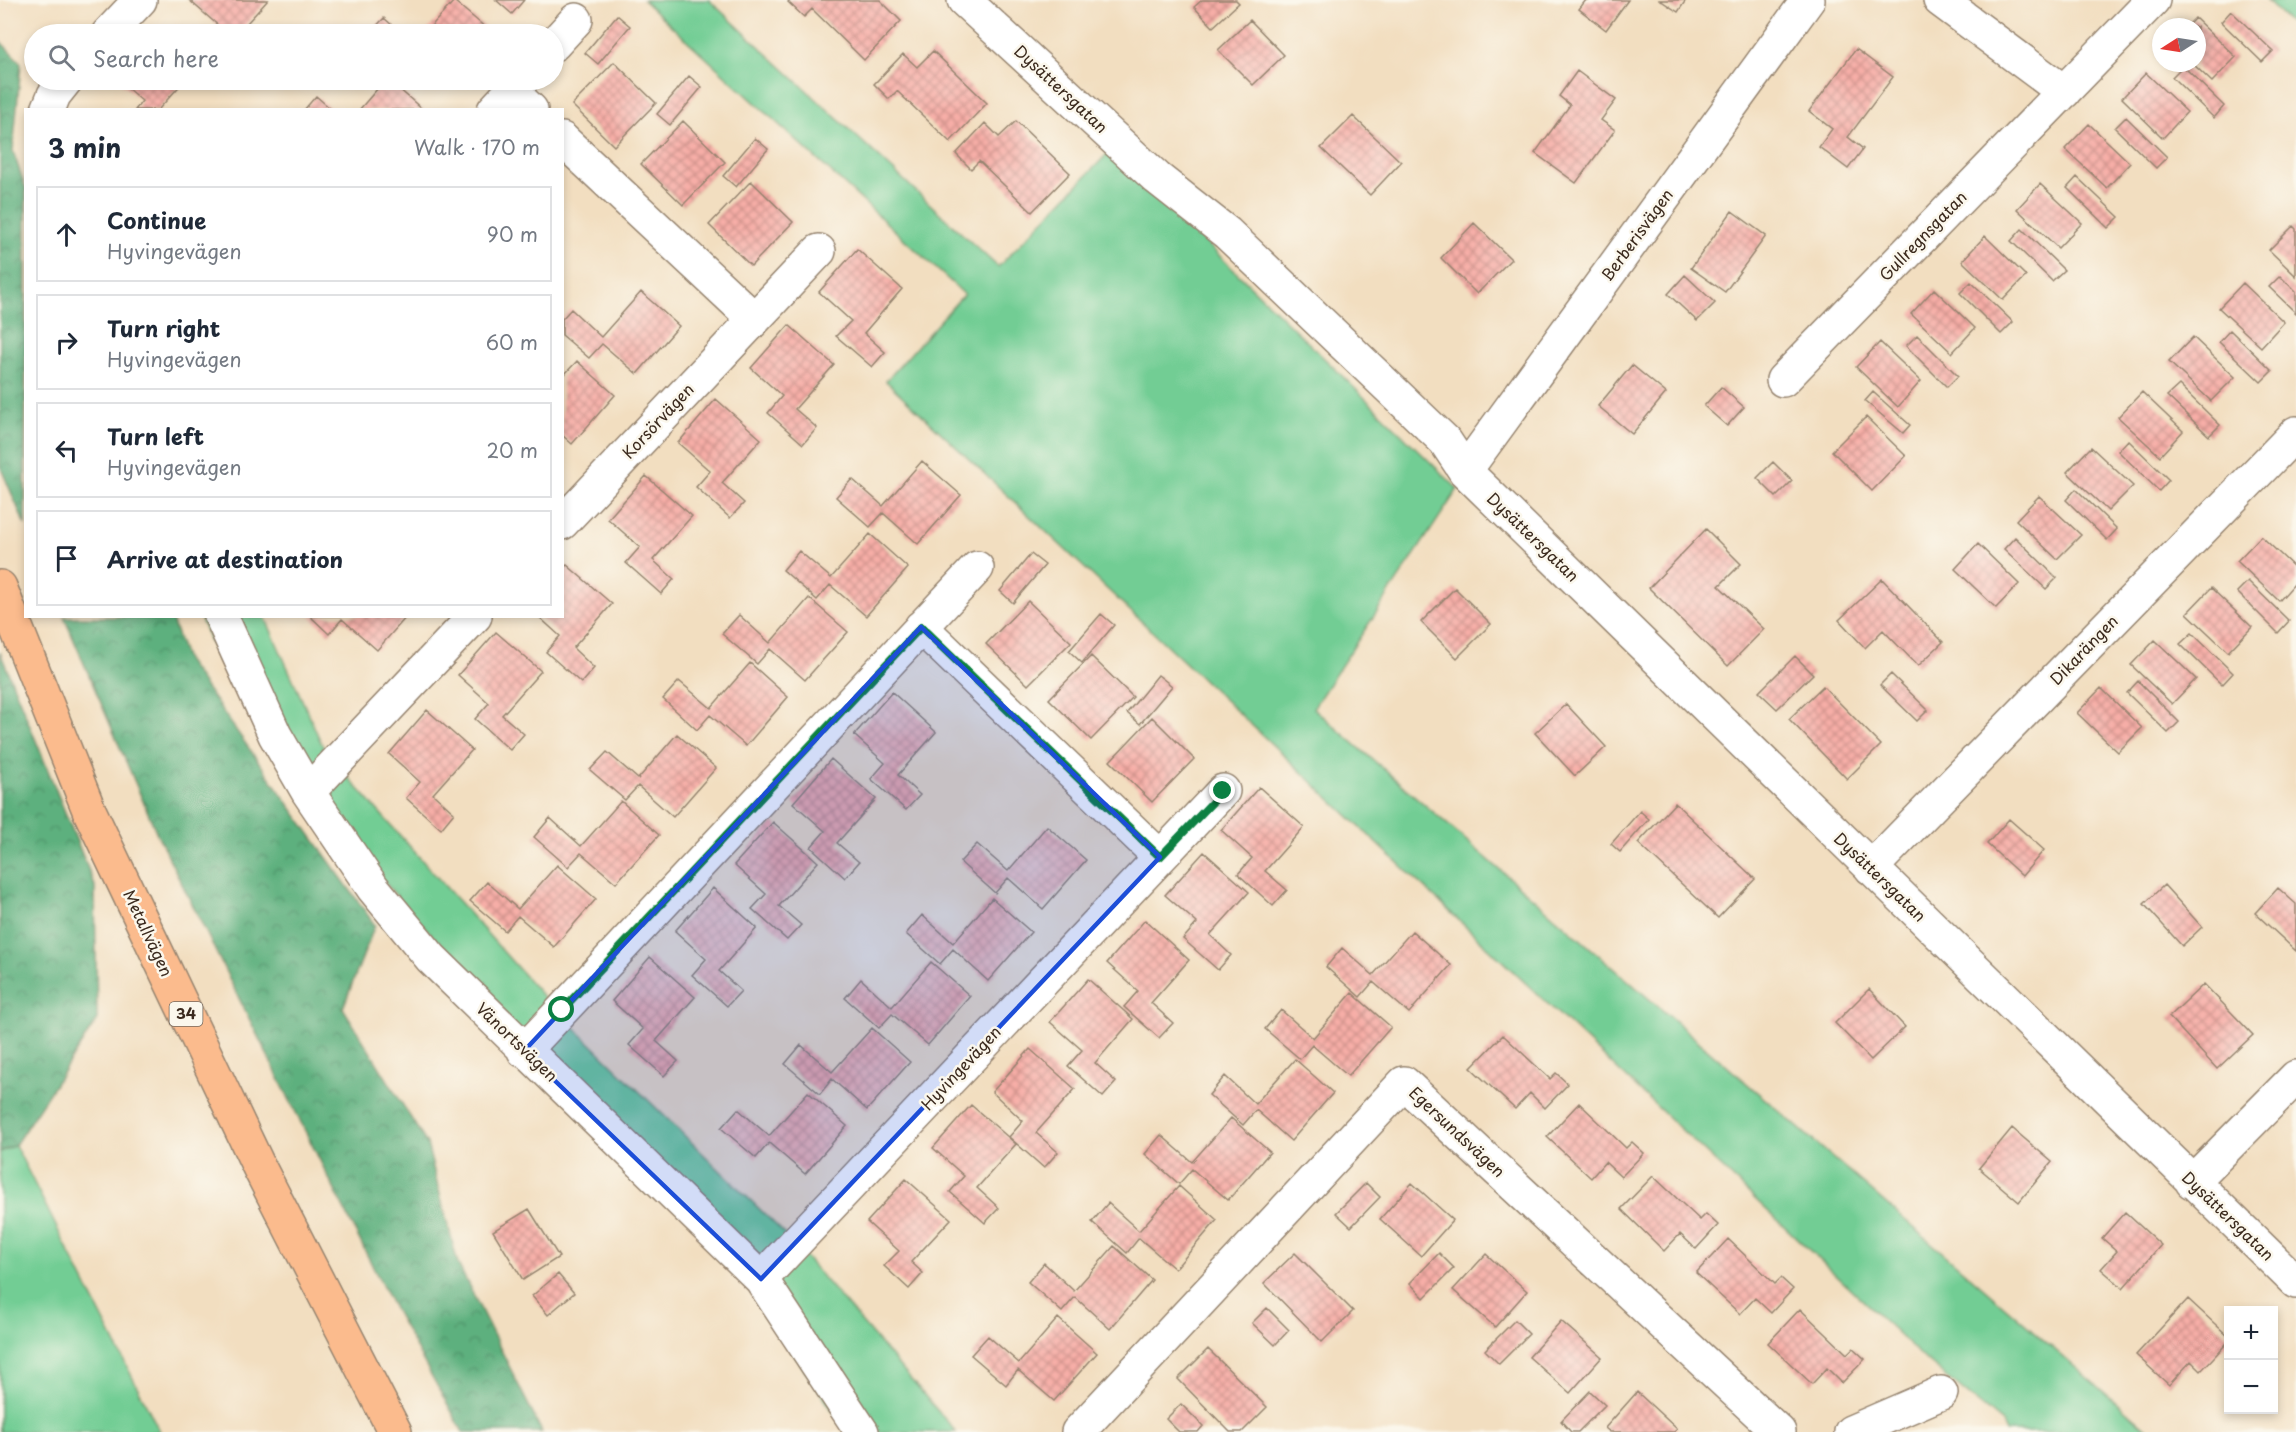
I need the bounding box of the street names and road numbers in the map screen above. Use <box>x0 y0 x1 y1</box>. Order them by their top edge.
street label: Dysättersgatan <box>1010 39 1114 138</box>
street label: Berberisvägen <box>1594 183 1678 286</box>
street label: Gullregnsgatan <box>1873 185 1972 286</box>
street label: Korsörvägen <box>616 377 699 463</box>
street label: Dysättersgatan <box>1482 486 1585 587</box>
street label: Dikarängen <box>2044 609 2123 690</box>
street label: Dysättersgatan <box>1829 826 1932 927</box>
street label: Metallvägen <box>118 885 180 980</box>
street label: Vänortsvägen <box>472 996 564 1086</box>
road number: 34 <box>170 1002 202 1026</box>
street label: Hyvingevägen <box>915 1020 1006 1115</box>
street label: Egersundsvägen <box>1404 1080 1511 1182</box>
street label: Dysättersgatan <box>2177 1165 2280 1266</box>

